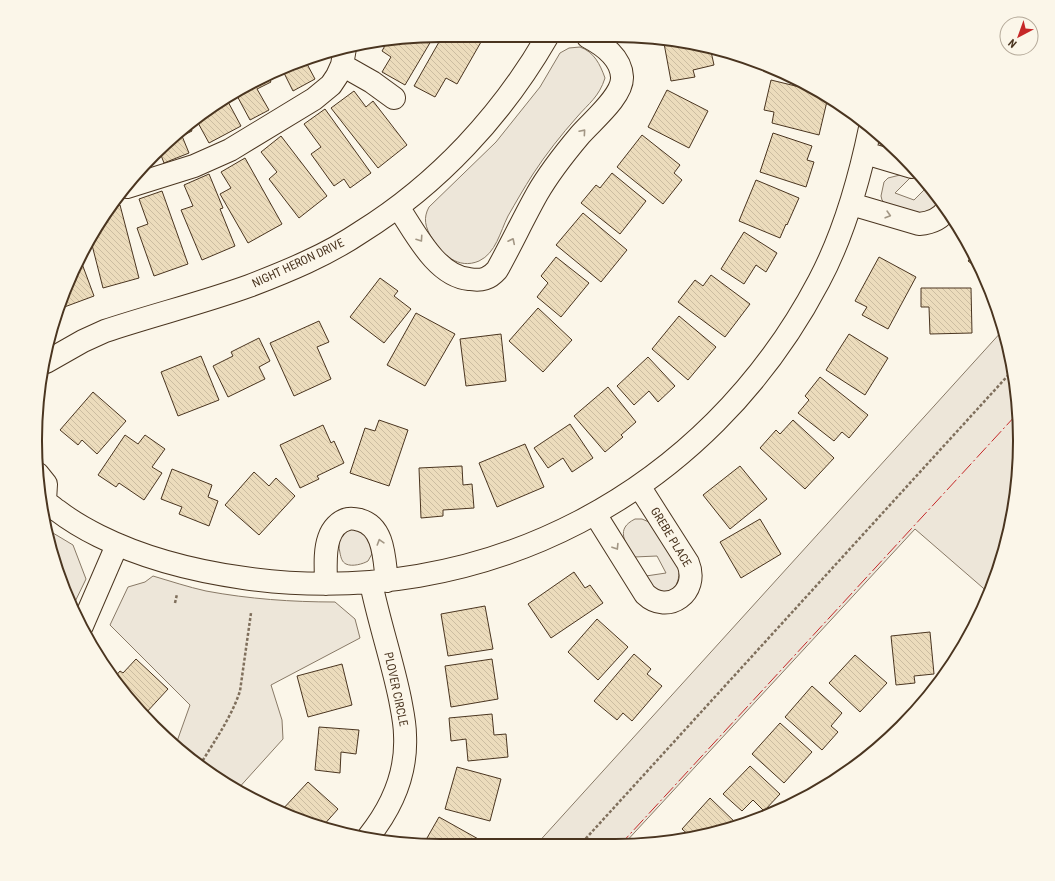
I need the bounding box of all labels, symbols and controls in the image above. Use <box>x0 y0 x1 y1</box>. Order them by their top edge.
north arrow <box>999 16 1039 56</box>
text: N <box>1006 36 1020 50</box>
one-way arrow <box>578 129 585 137</box>
one-way arrow <box>884 210 891 219</box>
one-way arrow <box>415 235 423 242</box>
street label: NIGHT HERON DRIVE <box>250 236 346 290</box>
one-way arrow <box>507 238 515 245</box>
street label: GREBE PLACE <box>648 505 694 569</box>
one-way arrow <box>376 539 385 546</box>
one-way arrow <box>611 543 618 550</box>
street label: PLOVER CIRCLE <box>381 651 411 727</box>

